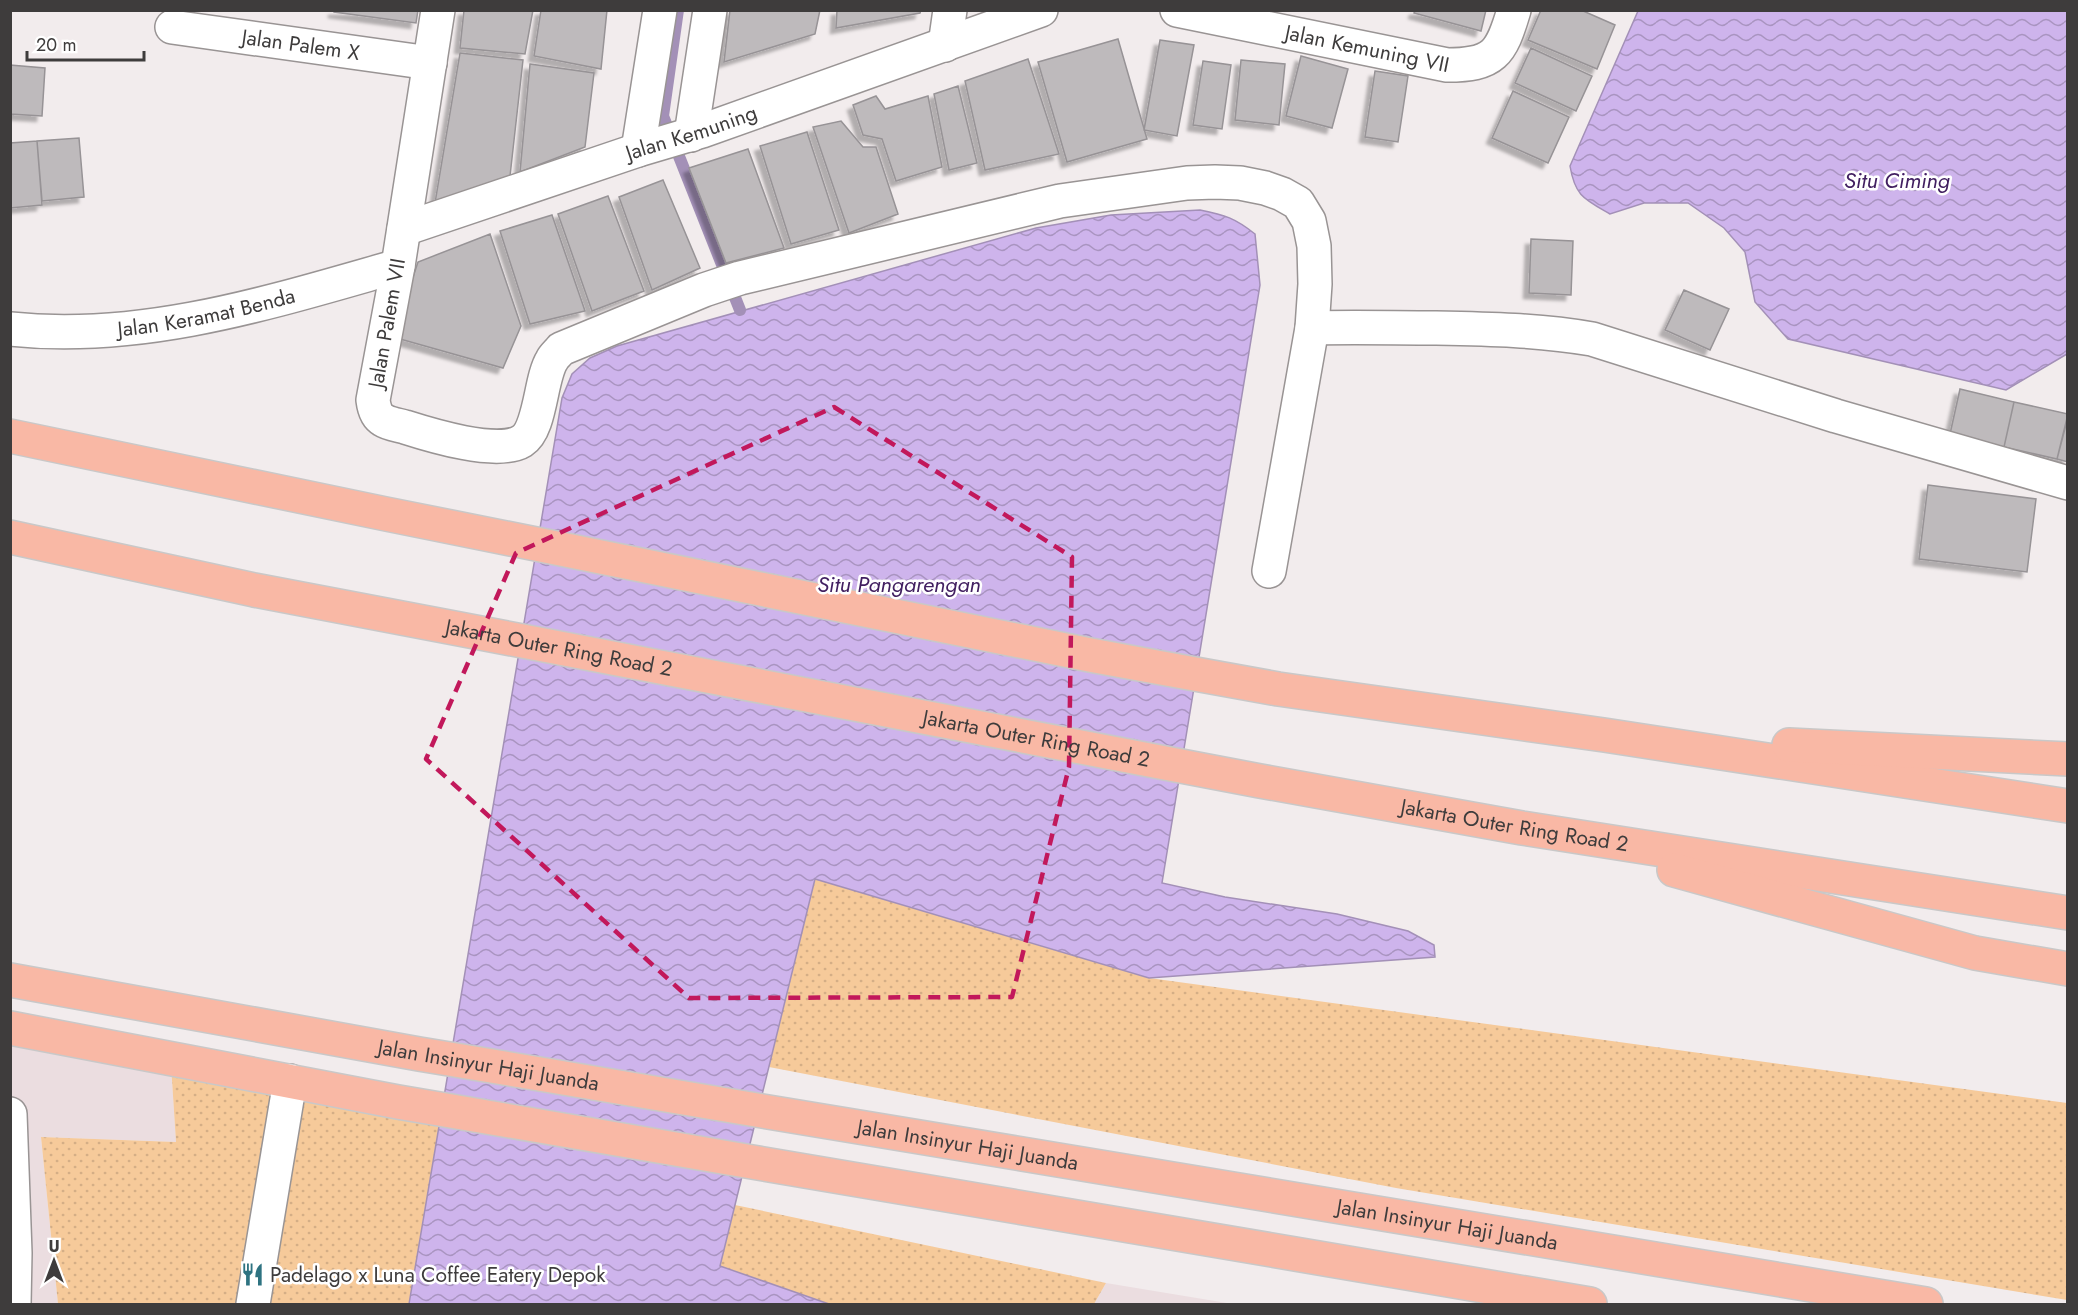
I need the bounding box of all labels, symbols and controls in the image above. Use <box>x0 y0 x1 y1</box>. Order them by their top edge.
street label: Jalan Kemuning VII <box>1279 17 1452 80</box>
street label: Jalan Palem X <box>237 22 362 68</box>
scale bar <box>27 24 144 62</box>
text: 20 m <box>36 32 76 58</box>
street label: Jalan Kemuning <box>619 98 761 169</box>
water label: Situ Ciming <box>1844 164 1950 196</box>
street label: Jalan Palem VII <box>360 256 413 393</box>
street label: Jalan Keramat Benda <box>113 281 298 345</box>
water label: Situ Pangarengan <box>817 568 981 600</box>
street label: Jakarta Outer Ring Road 2 <box>440 611 675 684</box>
street label: Jakarta Outer Ring Road 2 <box>917 702 1152 775</box>
street label: Jakarta Outer Ring Road 2 <box>1395 791 1630 859</box>
street label: Jalan Insinyur Haji Juanda <box>373 1031 601 1099</box>
street label: Jalan Insinyur Haji Juanda <box>852 1111 1081 1178</box>
street label: Jalan Insinyur Haji Juanda <box>1332 1191 1560 1258</box>
north arrow <box>24 1231 84 1291</box>
text: U <box>48 1235 60 1258</box>
place label: Padelago x Luna Coffee Eatery Depok <box>270 1260 606 1290</box>
restaurant icon: Padelago x Luna Coffee Eatery Depok <box>239 1262 265 1288</box>

